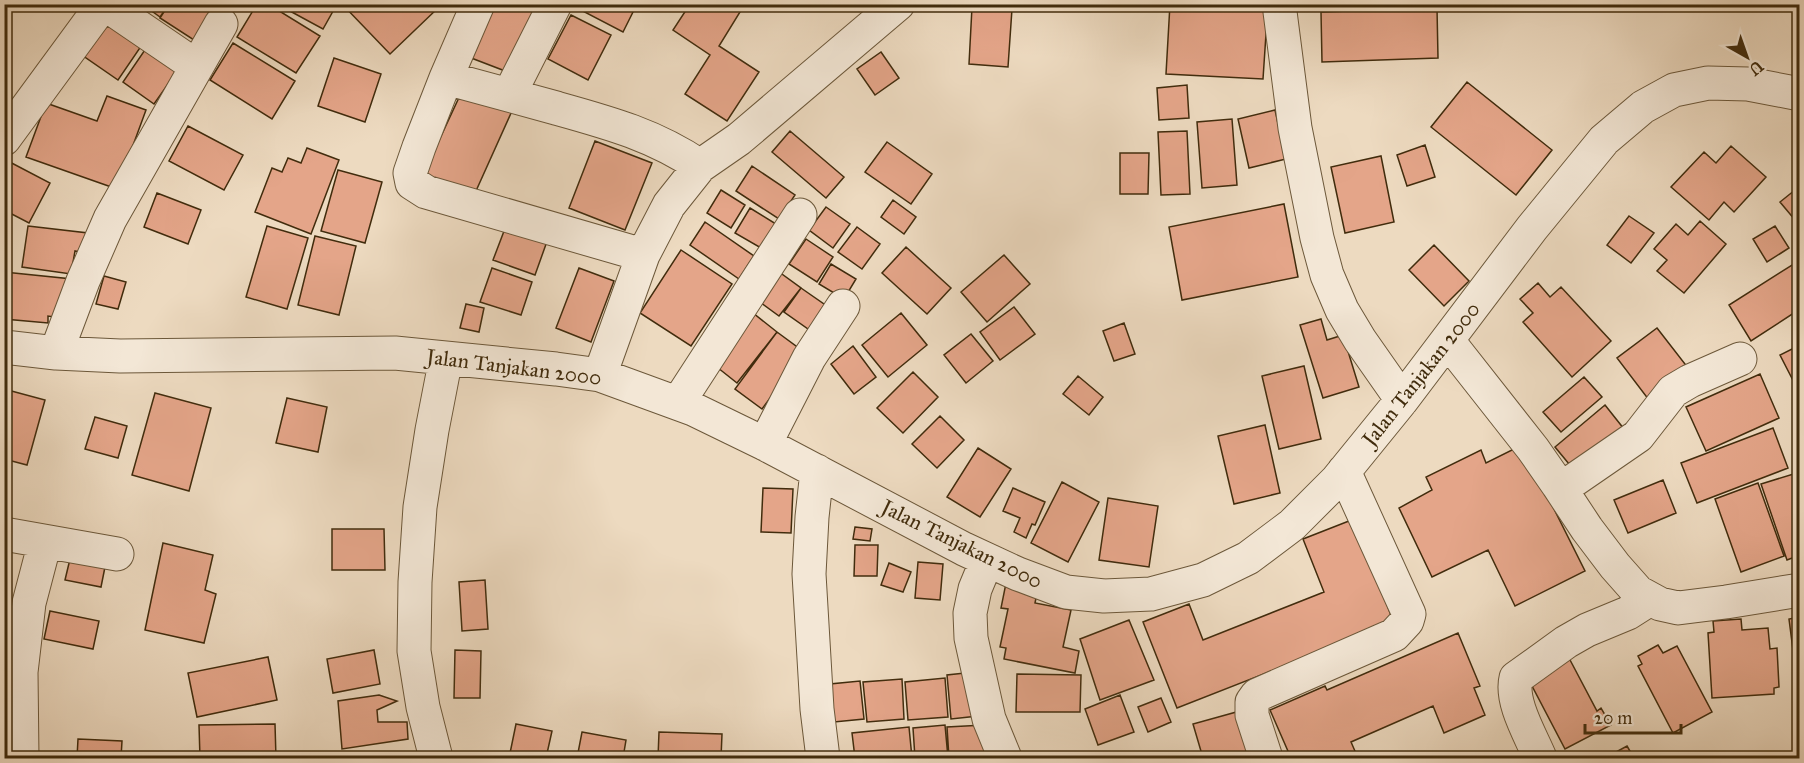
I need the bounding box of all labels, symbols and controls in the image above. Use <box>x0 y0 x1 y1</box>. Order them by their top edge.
north arrow <box>1717 27 1777 87</box>
text: U <box>1745 57 1767 80</box>
street label: Jalan Tanjakan 2000 <box>1355 297 1485 453</box>
street label: Jalan Tanjakan 2000 <box>423 343 603 391</box>
street label: Jalan Tanjakan 2000 <box>875 493 1047 594</box>
scale bar <box>1585 697 1681 735</box>
text: 20 m <box>1594 707 1632 729</box>

